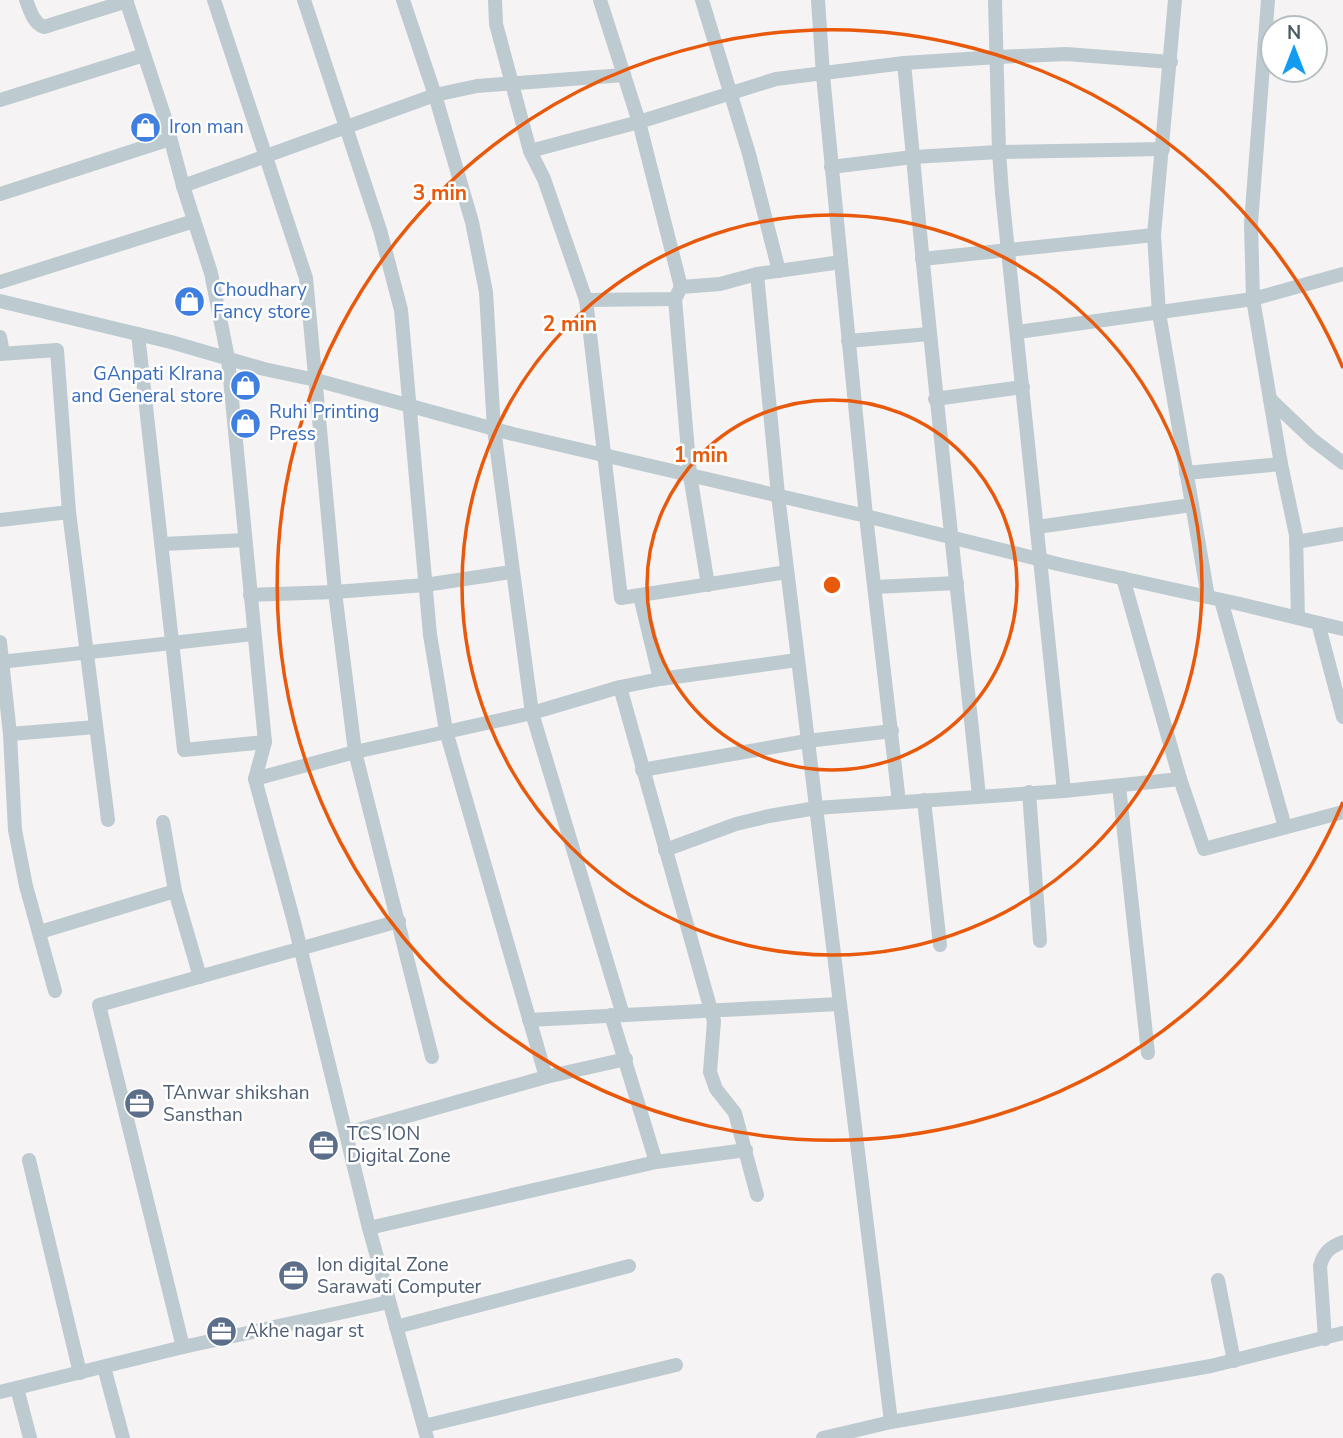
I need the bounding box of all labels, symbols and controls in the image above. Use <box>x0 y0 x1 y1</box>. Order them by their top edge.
north arrow <box>1259 14 1329 84</box>
text: N <box>1287 20 1301 46</box>
shop icon: Iron man <box>129 110 163 144</box>
place label: Iron man <box>169 114 244 140</box>
text: 3 min <box>413 179 467 207</box>
place label: Choudhary Fancy store <box>213 277 310 325</box>
shop icon: Choudhary Fancy store <box>173 284 207 318</box>
text: 2 min <box>543 310 597 338</box>
place label: GAnpati KIrana and General store <box>71 361 223 409</box>
shop icon: GAnpati KIrana and General store <box>229 368 263 402</box>
place label: Ruhi Printing Press <box>269 399 379 447</box>
shop icon: Ruhi Printing Press <box>229 406 263 440</box>
text: 1 min <box>674 441 728 469</box>
centre of rings <box>820 573 844 597</box>
place label: TAnwar shikshan Sansthan <box>163 1080 310 1128</box>
office icon: TAnwar shikshan Sansthan <box>123 1087 157 1121</box>
place label: TCS ION Digital Zone <box>347 1121 451 1169</box>
office icon: TCS ION Digital Zone <box>307 1128 341 1162</box>
place label: Ion digital Zone Sarawati Computer <box>317 1252 482 1300</box>
office icon: Ion digital Zone Sarawati Computer <box>277 1259 311 1293</box>
office icon: Akhe nagar st <box>205 1314 239 1348</box>
place label: Akhe nagar st <box>245 1318 364 1344</box>

